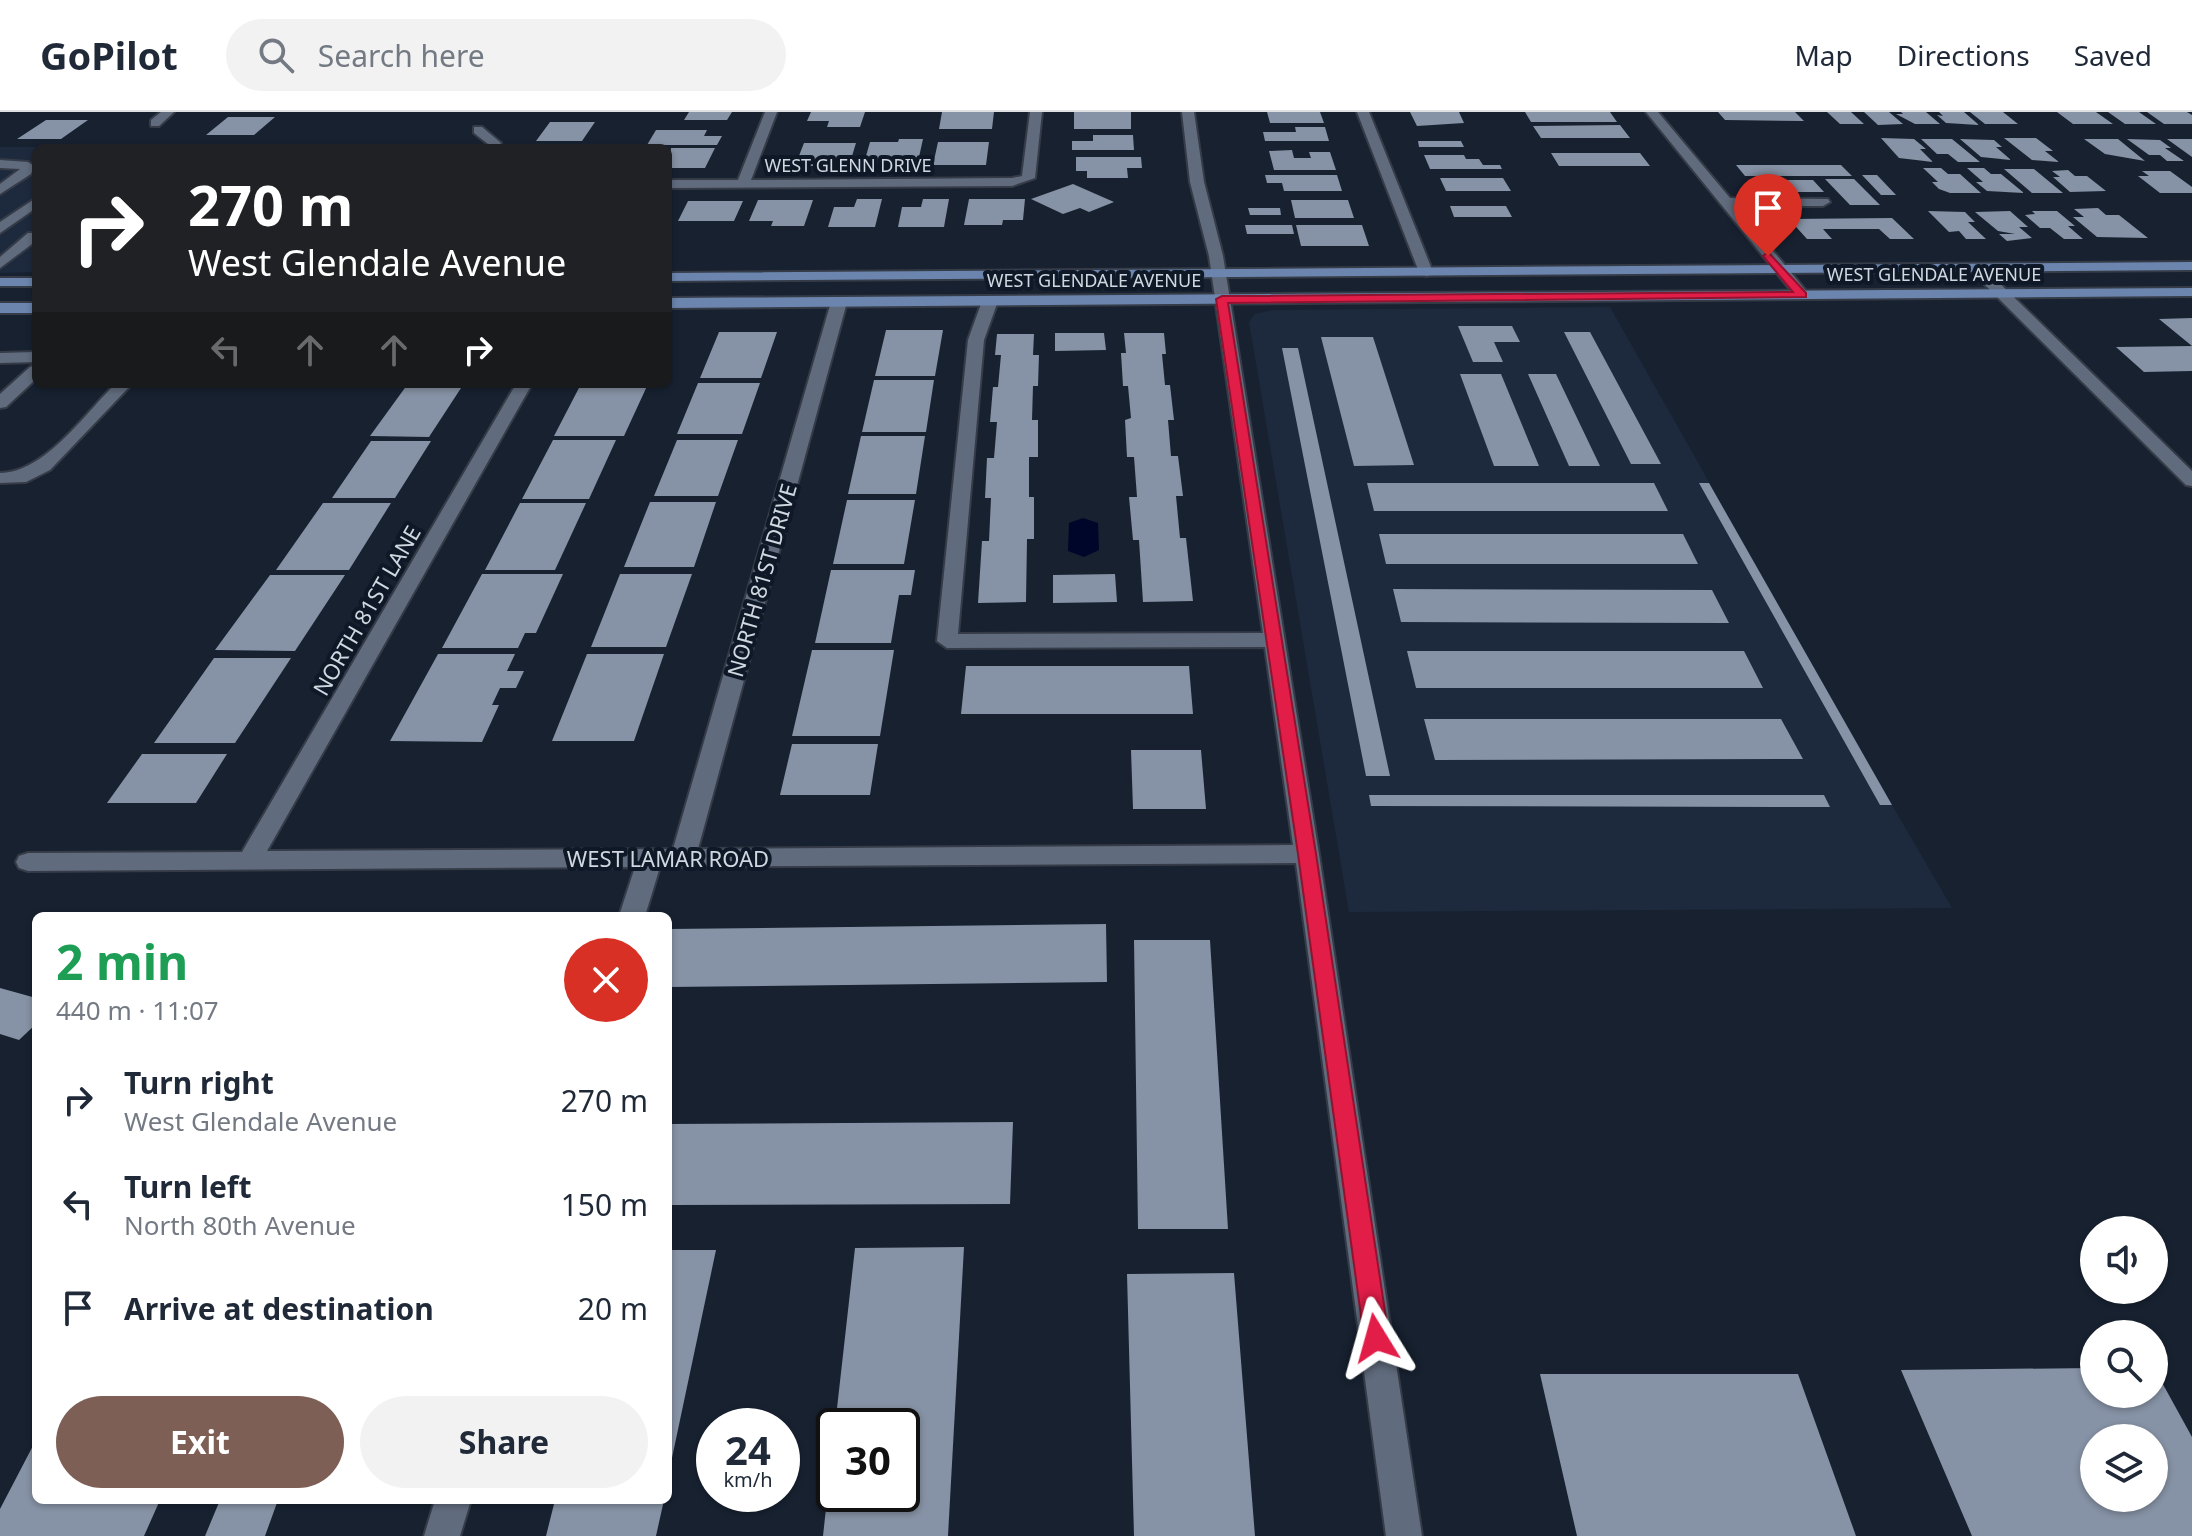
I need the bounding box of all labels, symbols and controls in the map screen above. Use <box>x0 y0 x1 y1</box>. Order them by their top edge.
search box <box>226 19 786 91</box>
text: GoPilot <box>40 29 178 81</box>
icon: search <box>254 33 298 77</box>
text: Search here <box>318 35 485 76</box>
text: Map <box>1794 36 1853 74</box>
text: Directions <box>1897 36 2030 74</box>
text: Saved <box>2074 36 2152 74</box>
street label: WEST GLENN DRIVE <box>764 153 932 177</box>
text: 270 m <box>188 166 353 242</box>
pin <box>1734 174 1802 256</box>
icon: right <box>56 176 160 280</box>
icon: arrive <box>1746 186 1790 230</box>
text: West Glendale Avenue <box>188 238 566 287</box>
street label: WEST GLENDALE AVENUE <box>1827 262 2041 286</box>
street label: WEST GLENDALE AVENUE <box>987 268 1201 292</box>
icon: left <box>204 328 248 372</box>
icon: ahead <box>288 328 332 372</box>
icon: ahead <box>372 328 416 372</box>
icon: right <box>456 328 500 372</box>
street label: NORTH 81ST DRIVE <box>719 480 803 680</box>
street label: NORTH 81ST LANE <box>305 520 427 700</box>
street label: WEST LAMAR ROAD <box>567 843 769 873</box>
text: 2 min <box>56 929 188 994</box>
button: close <box>564 938 648 1022</box>
text: 440 m · 11:07 <box>56 992 219 1028</box>
text: Turn right <box>124 1062 274 1103</box>
icon: right <box>56 1078 100 1122</box>
text: 270 m <box>561 1080 648 1121</box>
text: West Glendale Avenue <box>124 1103 397 1139</box>
text: Turn left <box>124 1166 252 1207</box>
icon: left <box>56 1182 100 1226</box>
text: 150 m <box>561 1184 648 1225</box>
text: North 80th Avenue <box>124 1207 356 1243</box>
map controls <box>2080 1216 2168 1512</box>
button: sound <box>2080 1216 2168 1304</box>
icon: arrive <box>56 1286 100 1330</box>
text: Arrive at destination <box>124 1288 434 1329</box>
text: 20 m <box>578 1288 648 1329</box>
position arrow <box>1334 1296 1418 1380</box>
button: search <box>2080 1320 2168 1408</box>
button: Exit <box>56 1396 344 1488</box>
button: Share <box>360 1396 648 1488</box>
speed limit sign: 30 <box>816 1408 920 1512</box>
text: 24 <box>725 1422 771 1477</box>
button: layers <box>2080 1424 2168 1512</box>
text: km/h <box>723 1466 773 1493</box>

